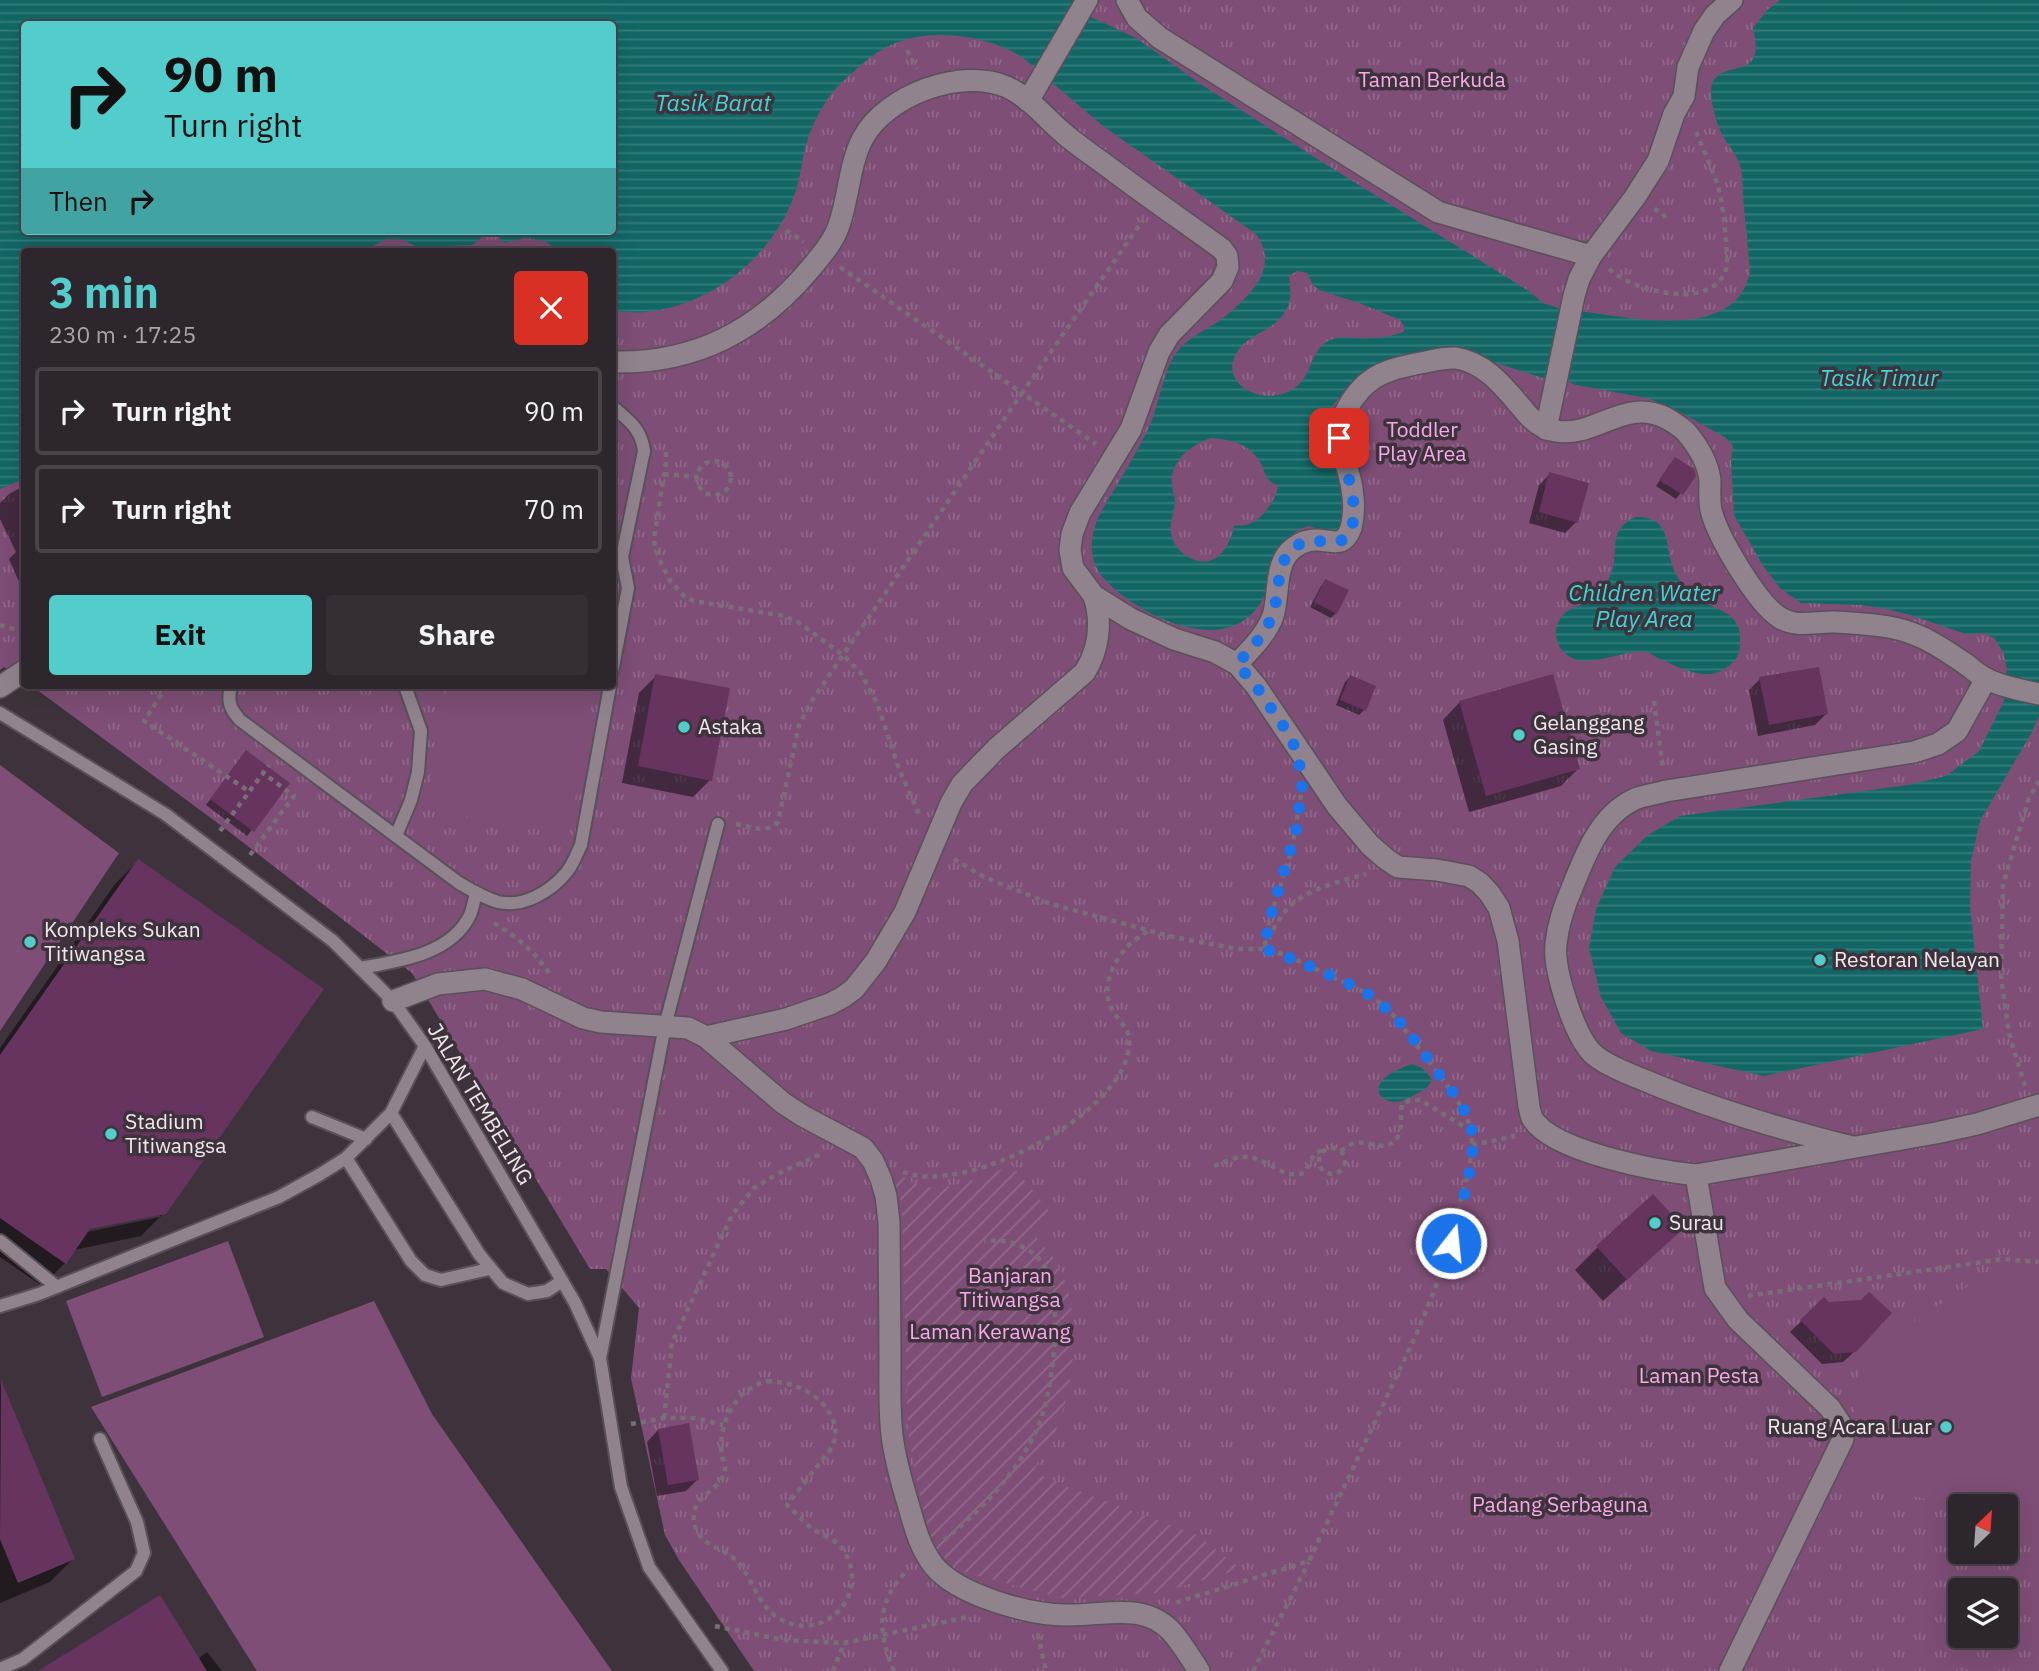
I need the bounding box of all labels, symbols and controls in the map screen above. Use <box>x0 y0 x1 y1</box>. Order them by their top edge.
text: 90 m <box>164 42 278 105</box>
icon: right <box>49 49 140 140</box>
park label: Taman Berkuda <box>1358 65 1506 93</box>
water label: Tasik Barat <box>655 87 771 117</box>
text: Turn right <box>164 104 302 146</box>
icon: right <box>122 182 160 220</box>
text: Then <box>49 184 108 218</box>
text: 3 min <box>49 265 159 320</box>
button: close <box>514 271 588 345</box>
text: 230 m · 17:25 <box>49 319 196 349</box>
water label: Tasik Timur <box>1820 362 1939 392</box>
icon: right <box>53 392 91 430</box>
text: Turn right <box>112 394 231 428</box>
text: 90 m <box>524 394 584 428</box>
pin <box>1309 408 1369 468</box>
park label: Toddler Play Area <box>1378 415 1466 467</box>
icon: arrive <box>1320 419 1358 457</box>
icon: right <box>53 490 91 528</box>
text: Turn right <box>112 492 231 526</box>
text: 70 m <box>524 492 584 526</box>
water label: Children Water Play Area <box>1568 577 1720 633</box>
button: Exit <box>49 595 312 675</box>
button: Share <box>326 595 588 675</box>
place label: Gelanggang Gasing <box>1533 708 1644 760</box>
place label: Astaka <box>698 712 762 740</box>
marker: Astaka <box>676 719 692 735</box>
marker: Gelanggang Gasing <box>1511 727 1527 743</box>
place label: Kompleks Sukan Titiwangsa <box>44 915 201 967</box>
marker: Kompleks Sukan Titiwangsa <box>22 934 38 950</box>
place label: Restoran Nelayan <box>1834 945 2000 973</box>
marker: Restoran Nelayan <box>1812 952 1828 968</box>
street label: JALAN TEMBELING <box>422 1017 540 1189</box>
place label: Stadium Titiwangsa <box>125 1107 227 1159</box>
marker: Stadium Titiwangsa <box>103 1126 119 1142</box>
position arrow <box>1414 1206 1488 1280</box>
place label: Surau <box>1669 1208 1724 1236</box>
marker: Surau <box>1647 1215 1663 1231</box>
park label: Banjaran Titiwangsa <box>959 1261 1061 1313</box>
park label: Laman Kerawang <box>909 1317 1071 1345</box>
park label: Laman Pesta <box>1639 1361 1759 1389</box>
place label: Ruang Acara Luar <box>1767 1412 1932 1440</box>
marker: Ruang Acara Luar <box>1938 1419 1954 1435</box>
park label: Padang Serbaguna <box>1472 1490 1648 1518</box>
north arrow <box>1948 1494 2018 1564</box>
map controls <box>1948 1494 2018 1648</box>
button: layers <box>1948 1578 2018 1648</box>

